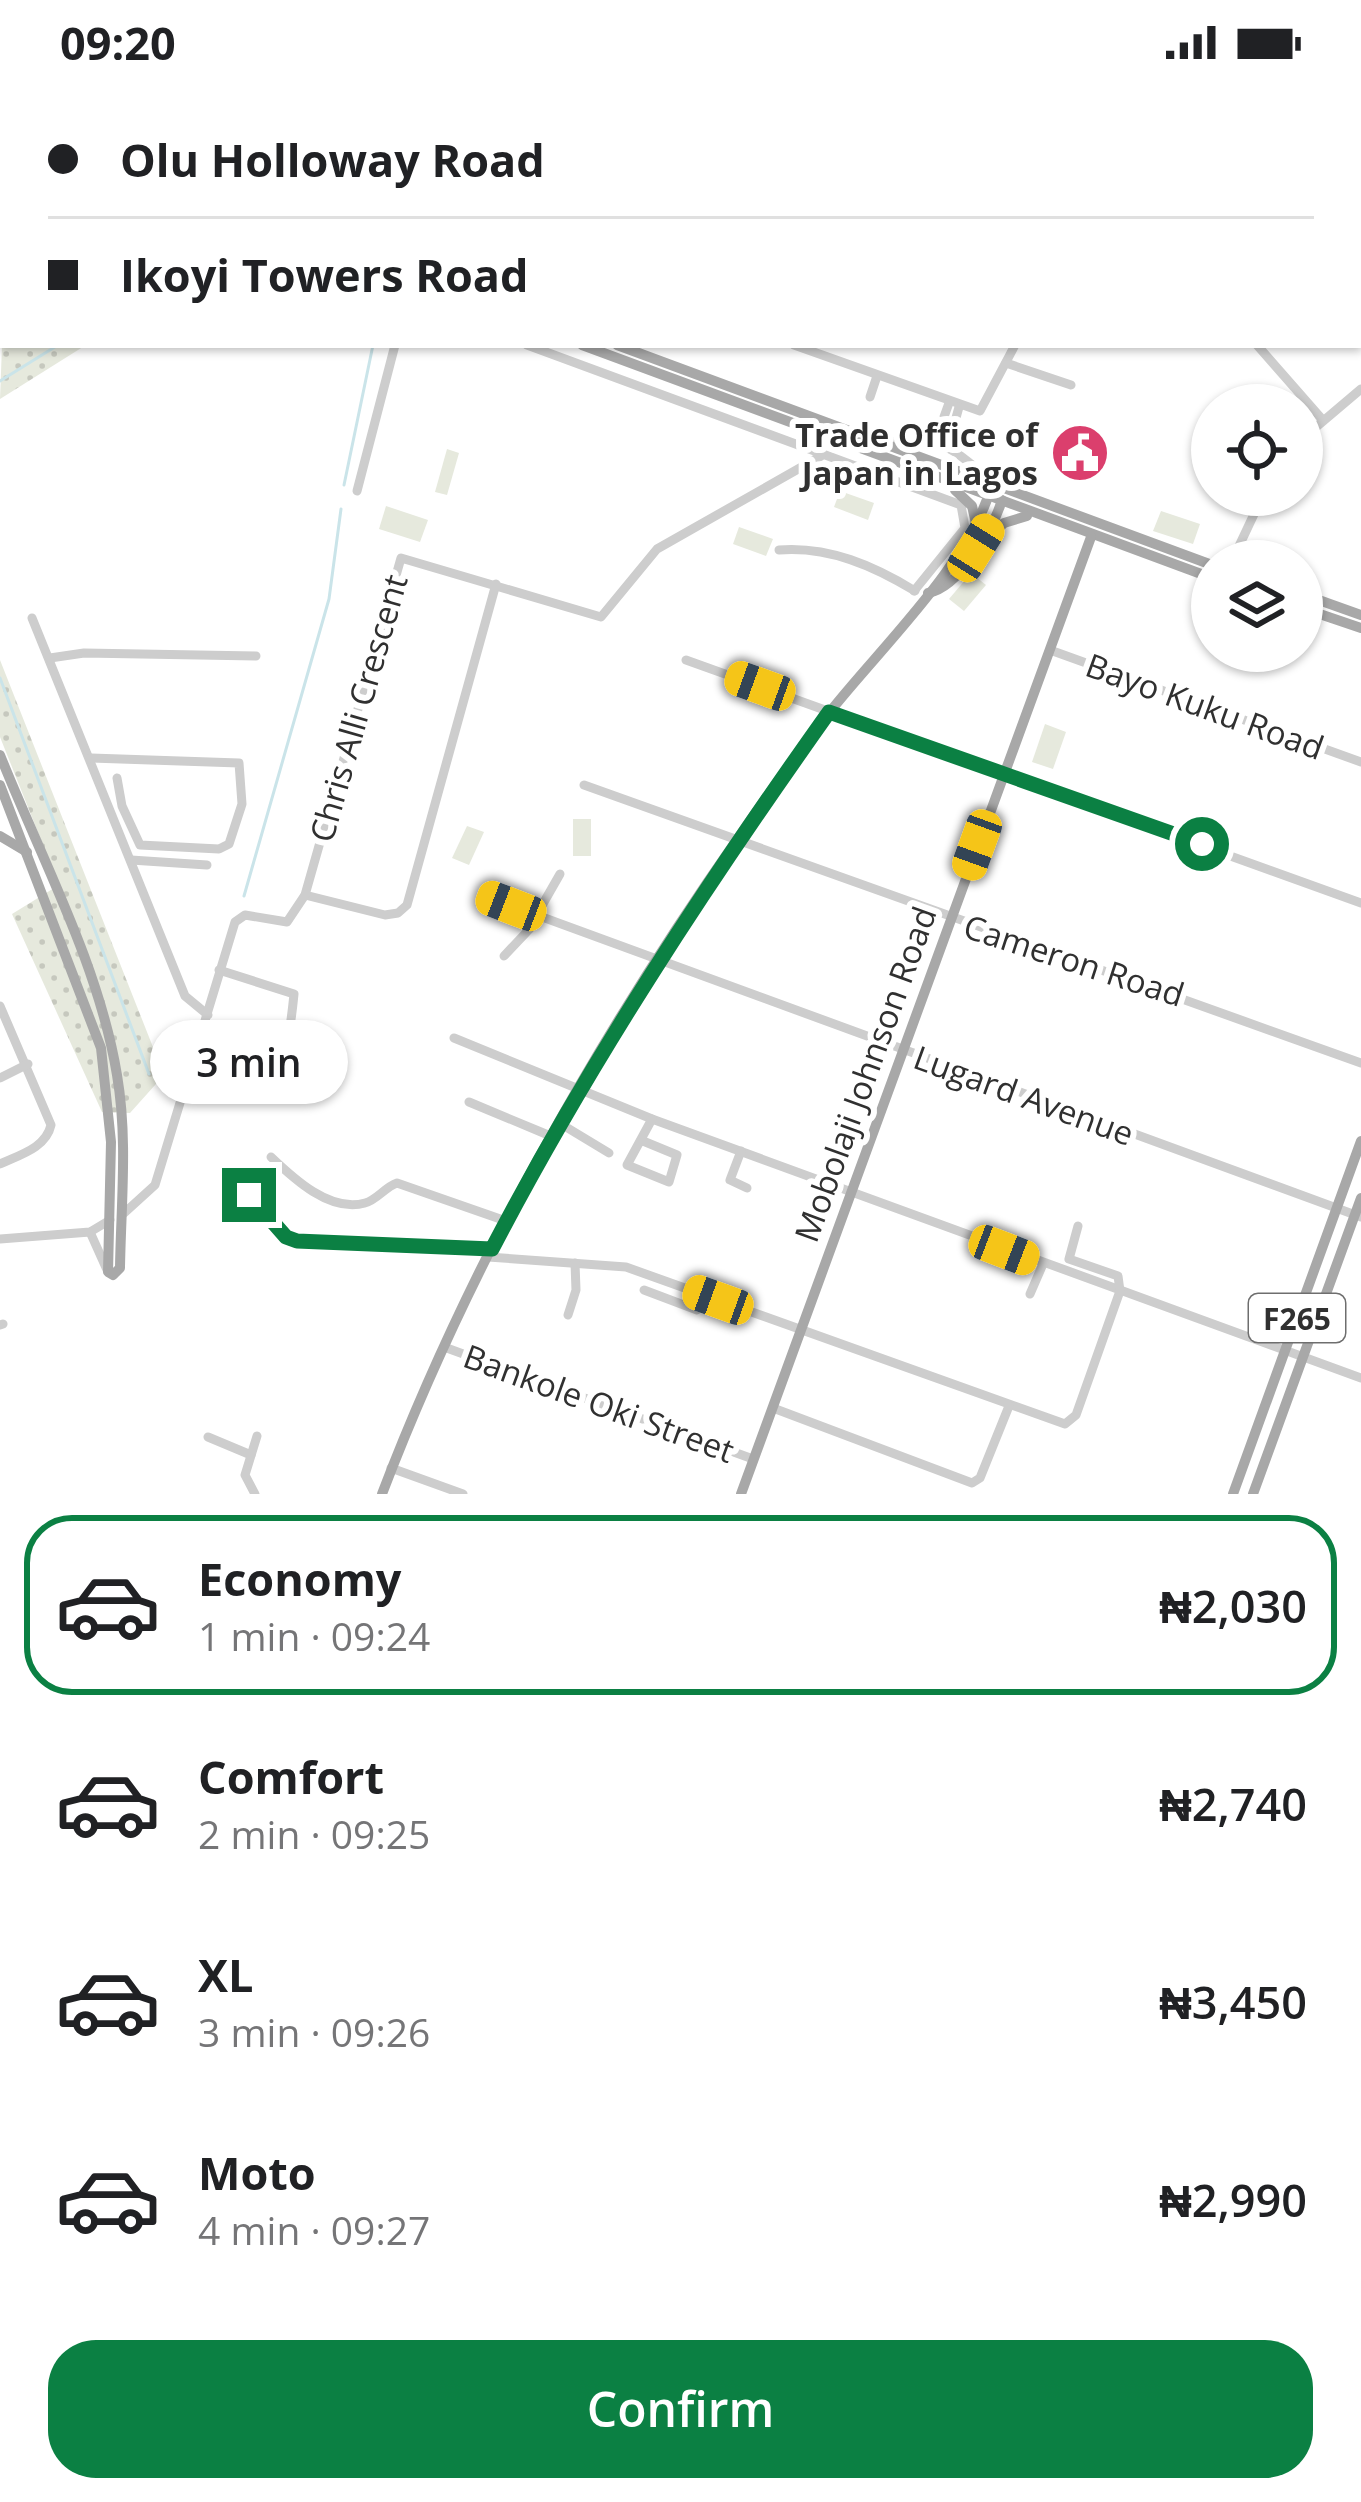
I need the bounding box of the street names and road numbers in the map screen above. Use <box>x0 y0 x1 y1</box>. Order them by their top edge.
street label: Chris Alli Crescent <box>298 569 418 847</box>
street label: Bayo Kuku Road <box>1080 642 1330 770</box>
street label: Mobolaji Johnson Road <box>783 900 947 1248</box>
street label: Cameron Road <box>958 903 1190 1017</box>
street label: Lugard Avenue <box>908 1034 1140 1156</box>
road number: F265 <box>1249 1294 1345 1342</box>
street label: Bankole Oki Street <box>458 1333 740 1473</box>

